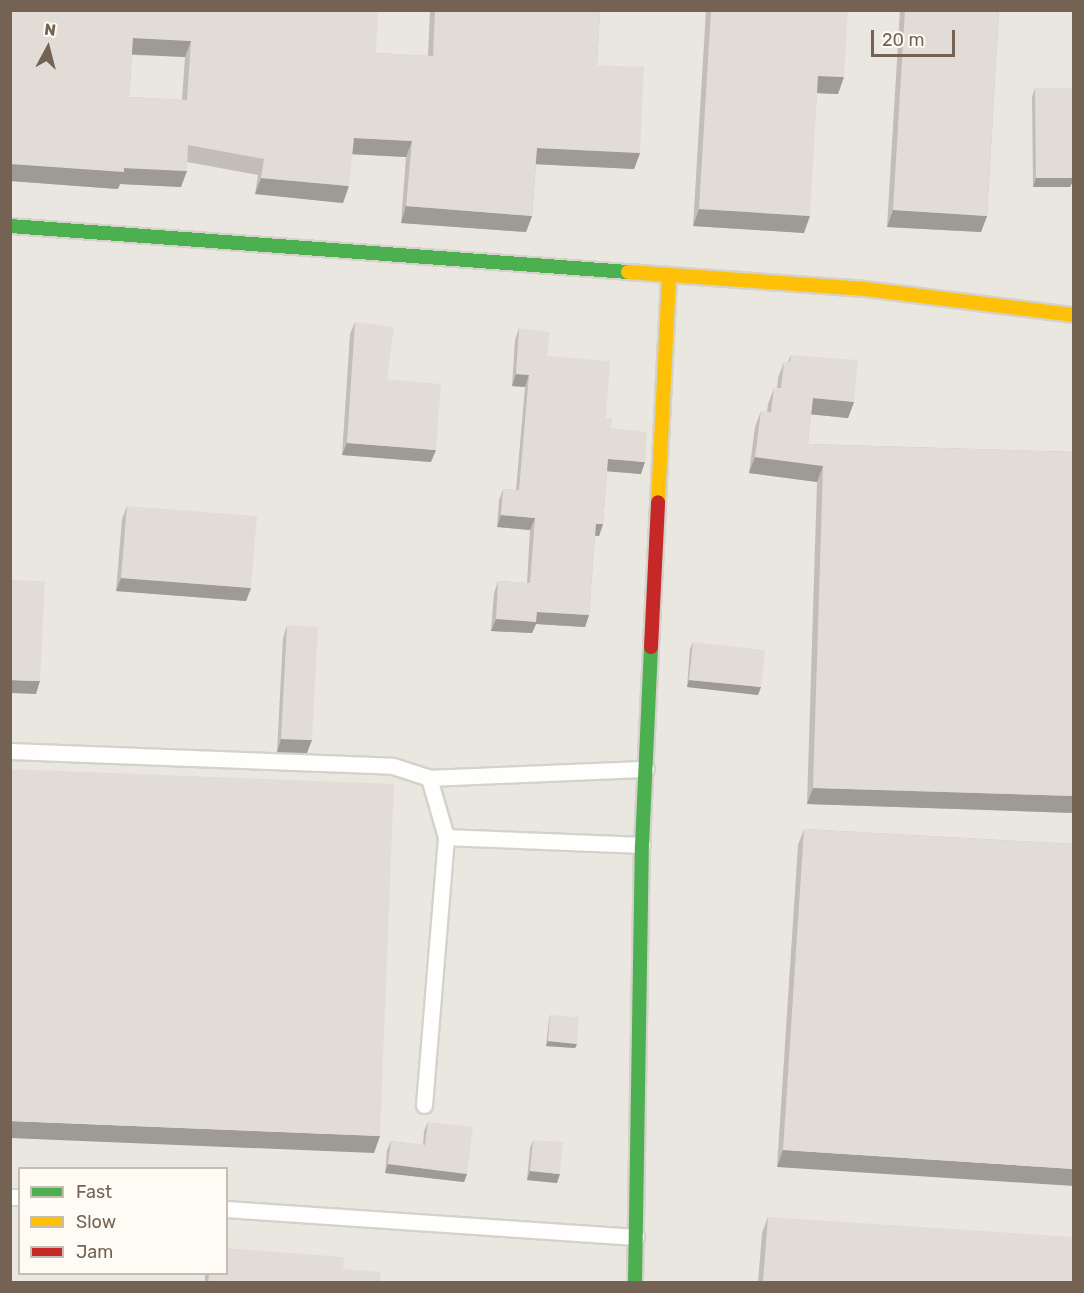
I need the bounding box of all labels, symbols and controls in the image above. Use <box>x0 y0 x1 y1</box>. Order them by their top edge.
north arrow <box>18 18 78 78</box>
scale bar <box>874 18 958 56</box>
text: N <box>43 20 57 40</box>
text: 20 m <box>882 29 924 51</box>
legend <box>18 1167 228 1275</box>
text: Fast <box>76 1181 112 1203</box>
text: Slow <box>76 1211 116 1233</box>
text: Jam <box>76 1241 113 1263</box>

